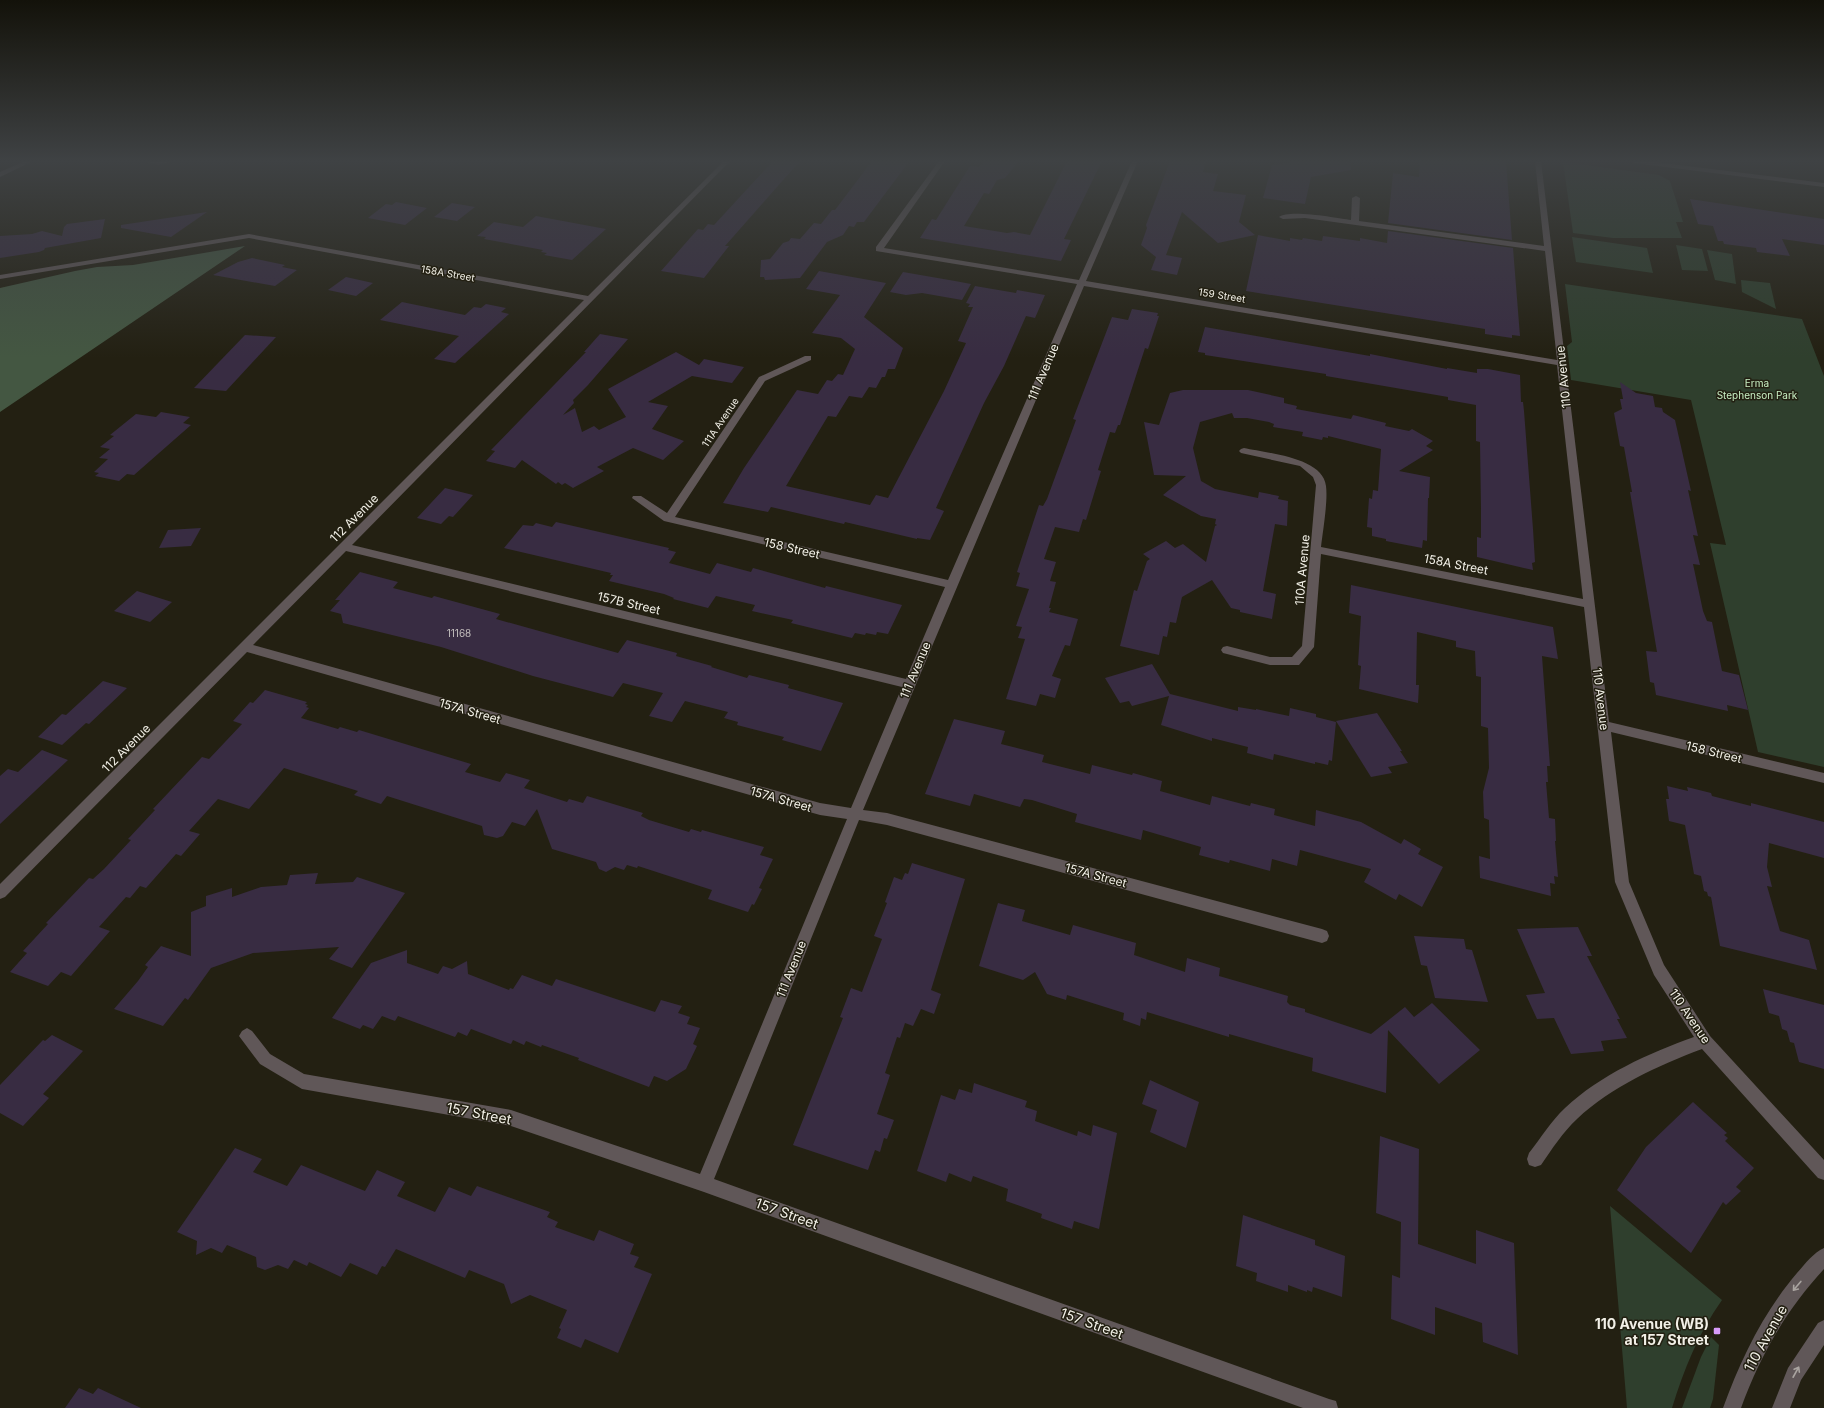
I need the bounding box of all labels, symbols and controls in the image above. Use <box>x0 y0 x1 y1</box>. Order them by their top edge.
street label: 158A Street <box>420 262 476 284</box>
street label: 159 Street <box>1198 285 1247 305</box>
street label: 111 Avenue <box>1024 341 1062 403</box>
street label: 110 Avenue <box>1552 345 1574 409</box>
park label: Erma Stephenson Park <box>1717 377 1798 401</box>
street label: 111A Avenue <box>699 395 741 449</box>
street label: 112 Avenue <box>327 491 381 545</box>
street label: 158 Street <box>763 534 821 562</box>
street label: 110A Avenue <box>1291 534 1313 606</box>
street label: 158A Street <box>1423 550 1489 578</box>
street label: 157B Street <box>596 588 662 618</box>
house number: 11168 <box>447 627 471 639</box>
street label: 111 Avenue <box>896 639 934 701</box>
street label: 110 Avenue <box>1590 667 1612 731</box>
street label: 157A Street <box>438 695 503 727</box>
street label: 112 Avenue <box>99 721 153 775</box>
street label: 158 Street <box>1685 738 1743 766</box>
street label: 157A Street <box>749 783 814 815</box>
street label: 157A Street <box>1064 860 1129 890</box>
street label: 111 Avenue <box>773 938 809 1000</box>
street label: 110 Avenue <box>1666 986 1714 1046</box>
street label: 157 Street <box>445 1098 513 1128</box>
street label: 157 Street <box>753 1194 821 1232</box>
one-way arrow <box>1793 1280 1802 1291</box>
street label: 110 Avenue <box>1740 1302 1790 1374</box>
street label: 157 Street <box>1058 1304 1126 1342</box>
place label: 110 Avenue (WB) at 157 Street <box>1595 1315 1709 1348</box>
marker: 110 Avenue (WB) at 157 Street <box>1712 1326 1722 1336</box>
one-way arrow <box>1793 1366 1800 1378</box>

